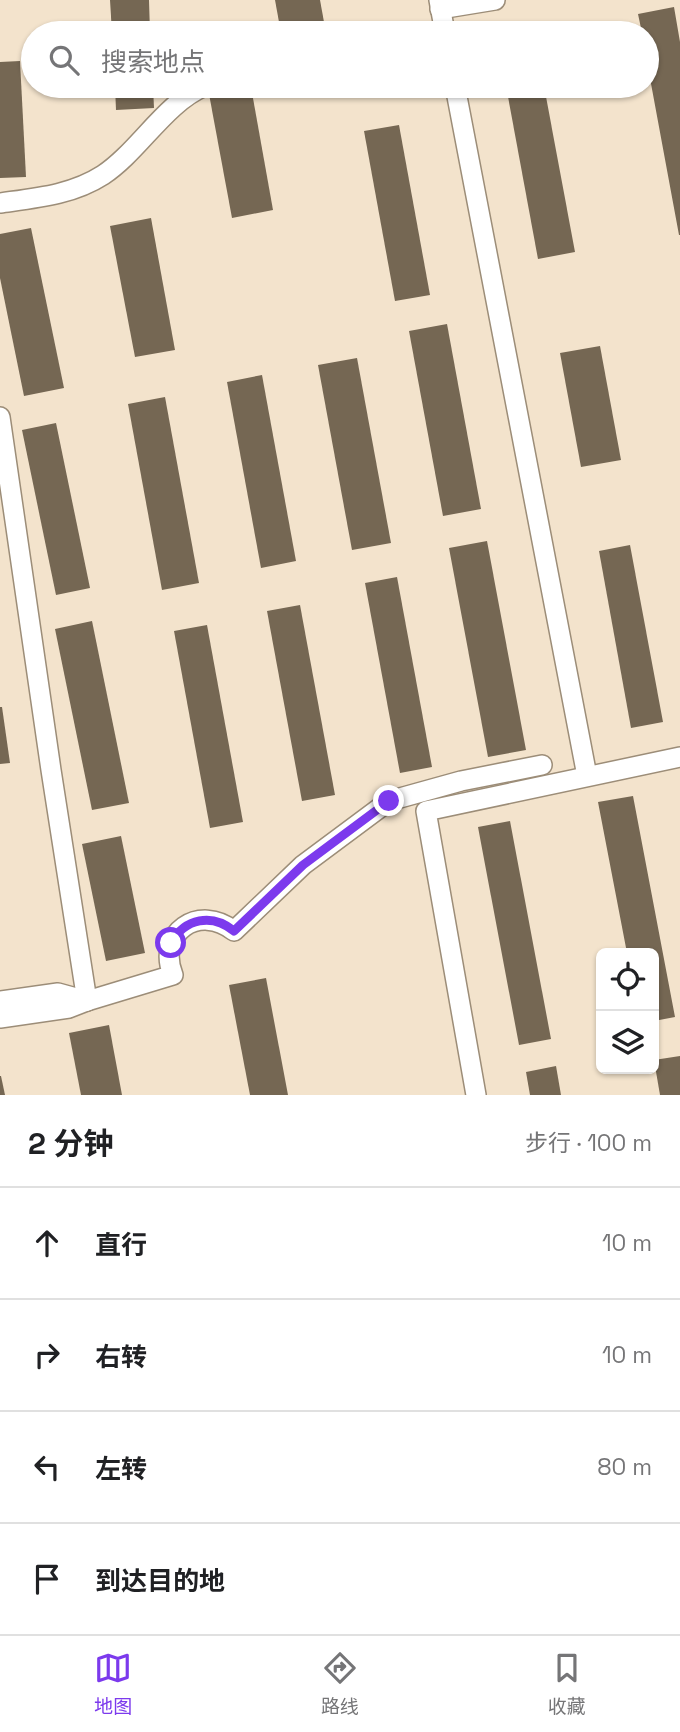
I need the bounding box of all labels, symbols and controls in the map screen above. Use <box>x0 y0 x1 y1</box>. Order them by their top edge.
search box <box>21 21 659 98</box>
icon: search <box>45 41 83 79</box>
text: 搜索地点 <box>101 45 205 79</box>
route end <box>373 785 404 816</box>
route start <box>155 927 186 958</box>
map controls <box>596 948 659 1074</box>
button: locate <box>596 948 659 1011</box>
button: layers <box>596 1011 659 1074</box>
text: 2 分钟 <box>28 1124 113 1163</box>
text: 步行 · 100 m <box>525 1128 652 1158</box>
icon: ahead <box>28 1224 66 1262</box>
text: 直行 <box>95 1228 147 1262</box>
text: 10 m <box>602 1228 652 1258</box>
icon: right <box>28 1336 66 1374</box>
text: 右转 <box>95 1340 147 1374</box>
text: 10 m <box>602 1340 652 1370</box>
icon: left <box>28 1448 66 1486</box>
text: 左转 <box>95 1452 147 1486</box>
text: 80 m <box>597 1452 652 1482</box>
icon: arrive <box>28 1560 66 1598</box>
text: 到达目的地 <box>95 1564 225 1598</box>
tab: 地图 <box>94 1649 132 1719</box>
tab: 路线 <box>321 1649 359 1719</box>
tab: 收藏 <box>548 1649 586 1719</box>

